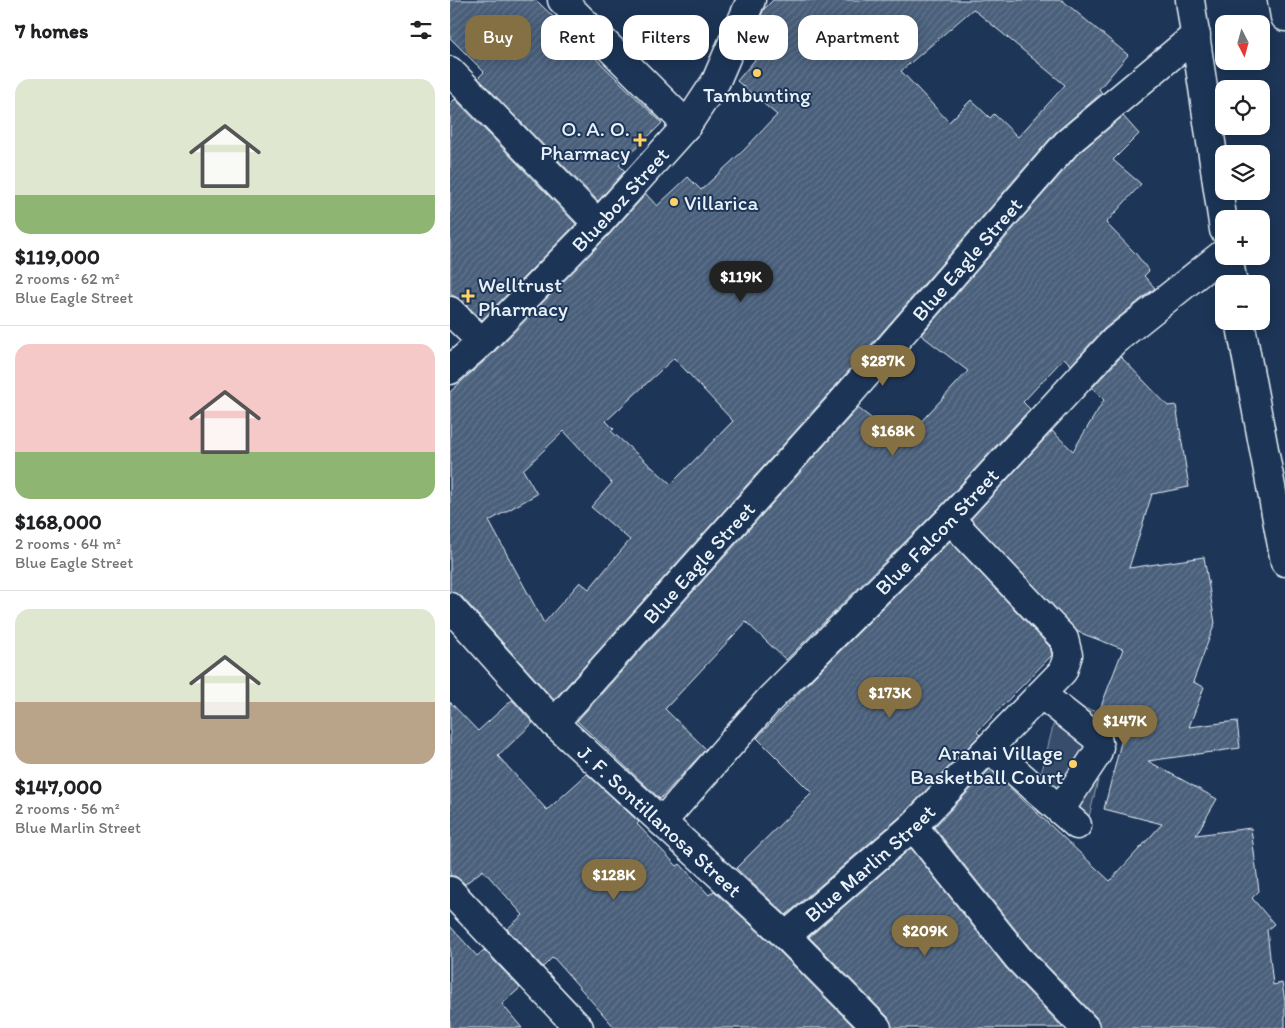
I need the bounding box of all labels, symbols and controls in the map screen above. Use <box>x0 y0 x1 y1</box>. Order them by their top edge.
chip: Buy <box>465 15 531 60</box>
chip: Rent <box>541 15 613 60</box>
chip: Filters <box>623 15 709 60</box>
chip: New <box>719 15 788 60</box>
chip: Apartment <box>798 15 918 60</box>
north arrow <box>1215 15 1270 70</box>
map controls <box>1215 15 1270 330</box>
icon: filters <box>407 16 435 44</box>
text: 7 homes <box>15 18 89 43</box>
marker: Tambunting <box>751 67 763 79</box>
button: locate <box>1215 80 1270 135</box>
place label: Tambunting <box>703 82 811 107</box>
icon: home <box>180 111 270 201</box>
place label: O. A. O. Pharmacy <box>540 116 630 165</box>
marker: O. A. O. Pharmacy <box>634 134 646 146</box>
street label: Blueboz Street <box>566 142 674 257</box>
button: layers <box>1215 145 1270 200</box>
place label: Villarica <box>684 190 758 215</box>
street label: Blue Eagle Street <box>906 192 1027 326</box>
marker: Villarica <box>668 196 680 208</box>
button: + <box>1215 210 1270 265</box>
text: $119,000 <box>15 244 100 269</box>
pin: $119K <box>706 260 776 303</box>
text: $119K <box>720 267 762 286</box>
text: 2 rooms · 62 m² <box>15 269 120 288</box>
place label: Welltrust Pharmacy <box>478 272 568 321</box>
button: − <box>1215 275 1270 330</box>
text: Blue Eagle Street <box>15 288 133 307</box>
marker: Welltrust Pharmacy <box>462 290 474 302</box>
pin: $287K <box>848 344 918 387</box>
text: $287K <box>861 351 905 370</box>
icon: home <box>180 377 270 467</box>
pin: $168K <box>858 414 928 457</box>
text: $168K <box>872 421 915 440</box>
street label: Blue Falcon Street <box>869 463 1003 600</box>
street label: Blue Eagle Street <box>637 496 760 628</box>
text: $168,000 <box>15 509 102 534</box>
text: 2 rooms · 64 m² <box>15 534 121 553</box>
text: Blue Eagle Street <box>15 553 133 572</box>
icon: home <box>180 642 270 732</box>
pin: $173K <box>855 676 925 719</box>
text: $173K <box>869 683 911 702</box>
pin: $147K <box>1090 704 1160 747</box>
text: $147K <box>1103 711 1147 730</box>
street label: J. F. Sontillanosa Street <box>573 739 747 902</box>
place label: Aranai Village Basketball Court <box>910 740 1063 789</box>
marker: Aranai Village Basketball Court <box>1067 758 1079 770</box>
text: $147,000 <box>15 774 102 799</box>
text: 2 rooms · 56 m² <box>15 799 120 818</box>
street label: Blue Marlin Street <box>799 799 940 927</box>
text: Blue Marlin Street <box>15 818 141 837</box>
pin: $128K <box>579 858 649 901</box>
text: $128K <box>593 865 635 884</box>
pin: $209K <box>890 914 960 957</box>
text: $209K <box>903 921 947 940</box>

